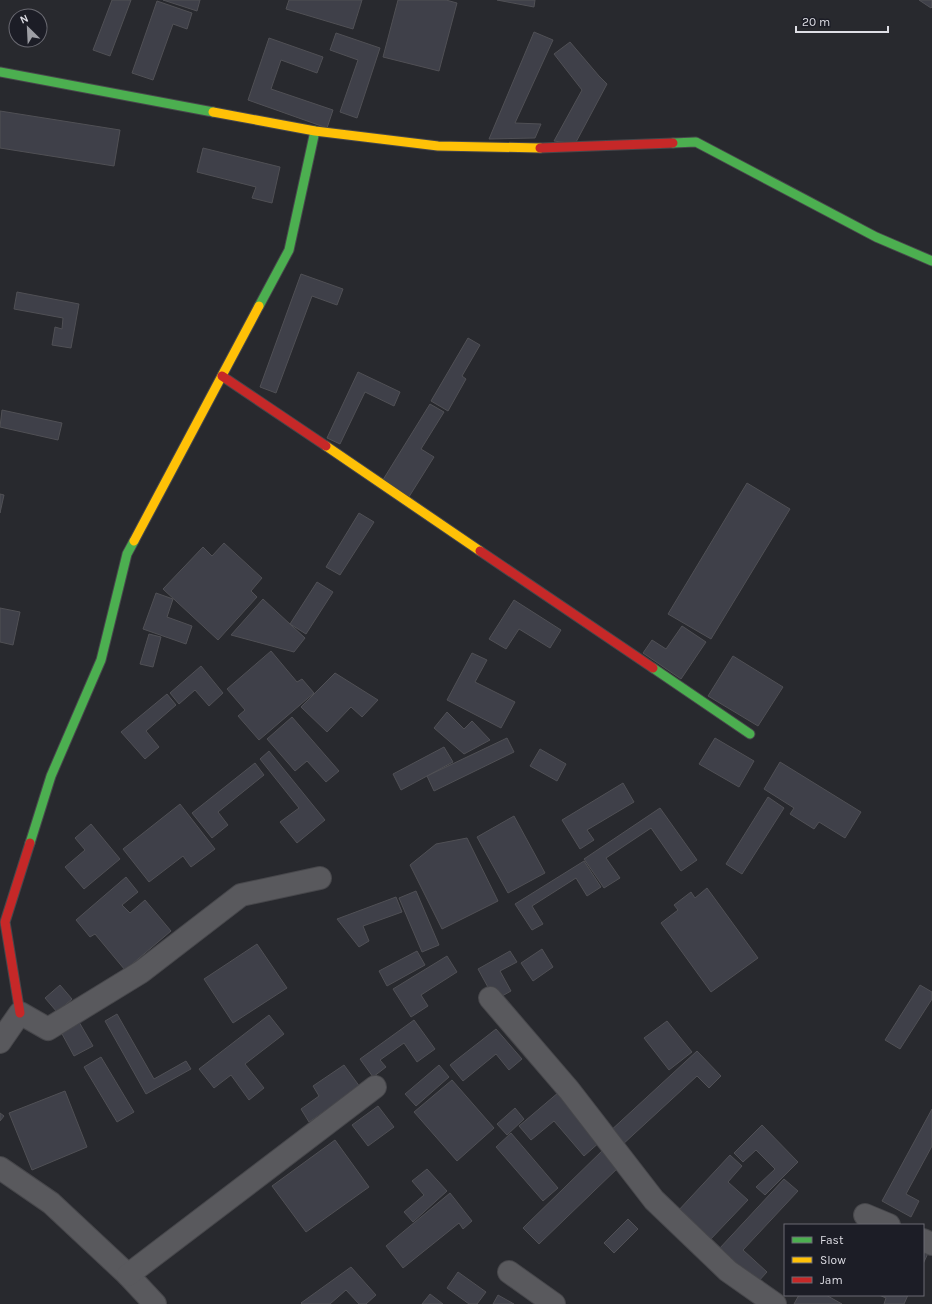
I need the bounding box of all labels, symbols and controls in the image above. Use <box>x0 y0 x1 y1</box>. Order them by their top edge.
north arrow <box>8 8 48 48</box>
scale bar <box>796 8 888 34</box>
text: N <box>18 12 30 27</box>
text: 20 m <box>802 15 830 29</box>
legend <box>784 1224 924 1296</box>
text: Fast <box>820 1233 844 1247</box>
text: Slow <box>820 1253 846 1267</box>
text: Jam <box>820 1273 843 1287</box>

